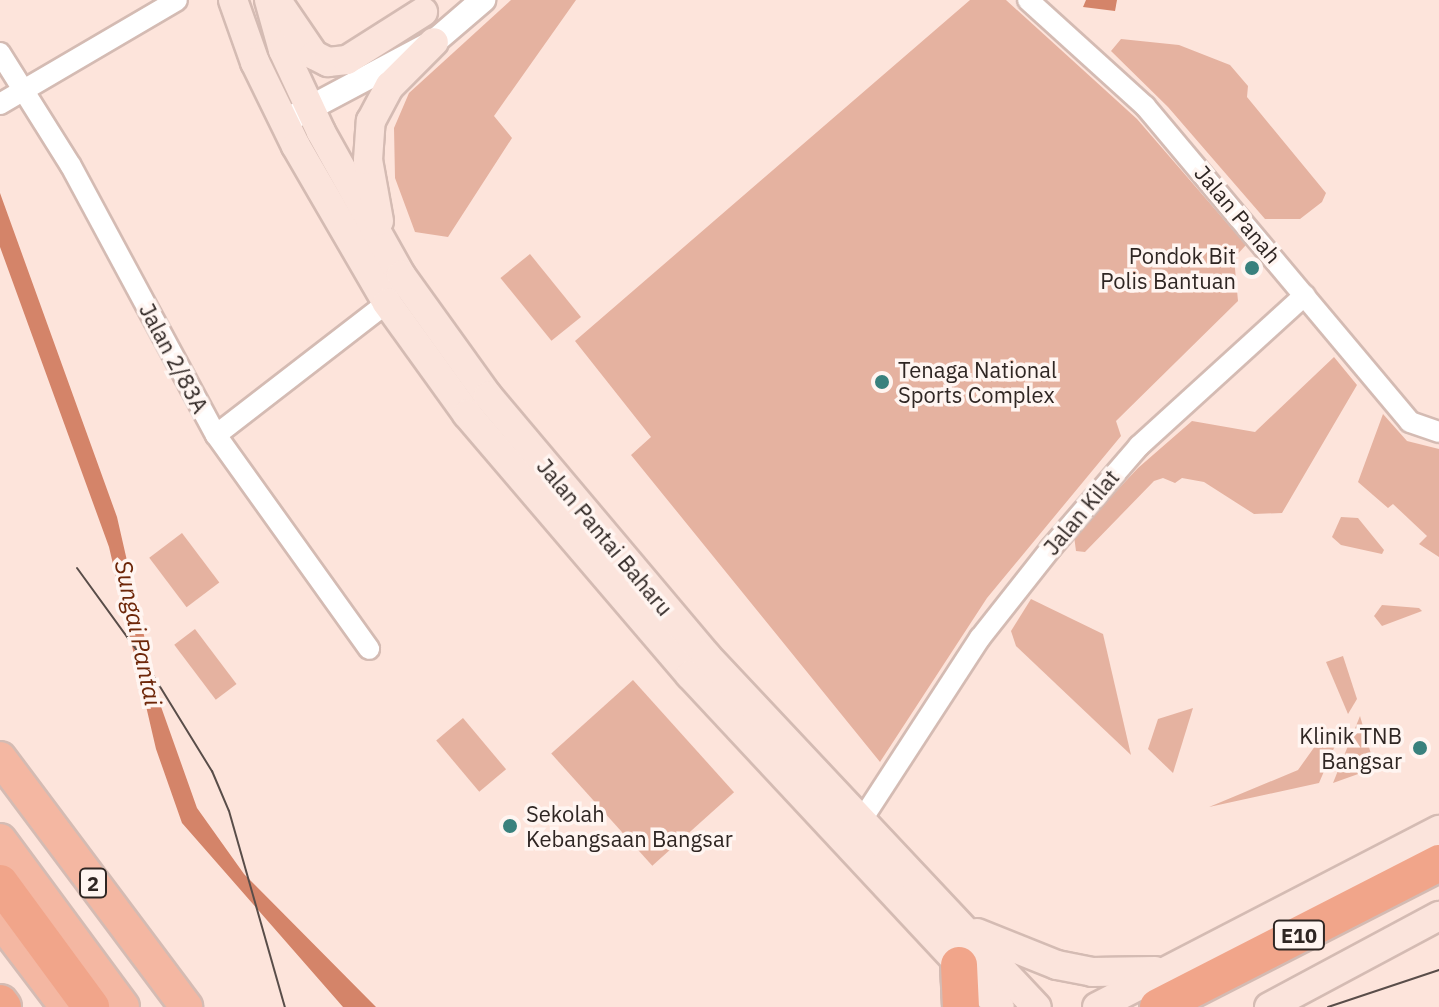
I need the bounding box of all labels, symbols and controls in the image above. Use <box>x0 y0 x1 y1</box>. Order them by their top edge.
street label: Jalan Panah <box>1189 160 1287 268</box>
place label: Pondok Bit Polis Bantuan <box>1100 242 1236 294</box>
marker: Pondok Bit Polis Bantuan <box>1243 259 1261 277</box>
street label: Jalan 2/83A <box>134 299 214 417</box>
place label: Tenaga National Sports Complex <box>898 356 1057 408</box>
marker: Tenaga National Sports Complex <box>873 373 891 391</box>
street label: Jalan Pantai Baharu <box>532 453 678 621</box>
street label: Jalan Kilat <box>1038 464 1124 560</box>
water label: Sungai Pantai <box>109 557 167 709</box>
place label: Klinik TNB Bangsar <box>1299 722 1402 774</box>
marker: Klinik TNB Bangsar <box>1409 737 1431 759</box>
place label: Sekolah Kebangsaan Bangsar <box>526 800 733 852</box>
marker: Sekolah Kebangsaan Bangsar <box>501 817 519 835</box>
road number: 2 <box>79 867 107 899</box>
road number: E10 <box>1271 919 1327 951</box>

